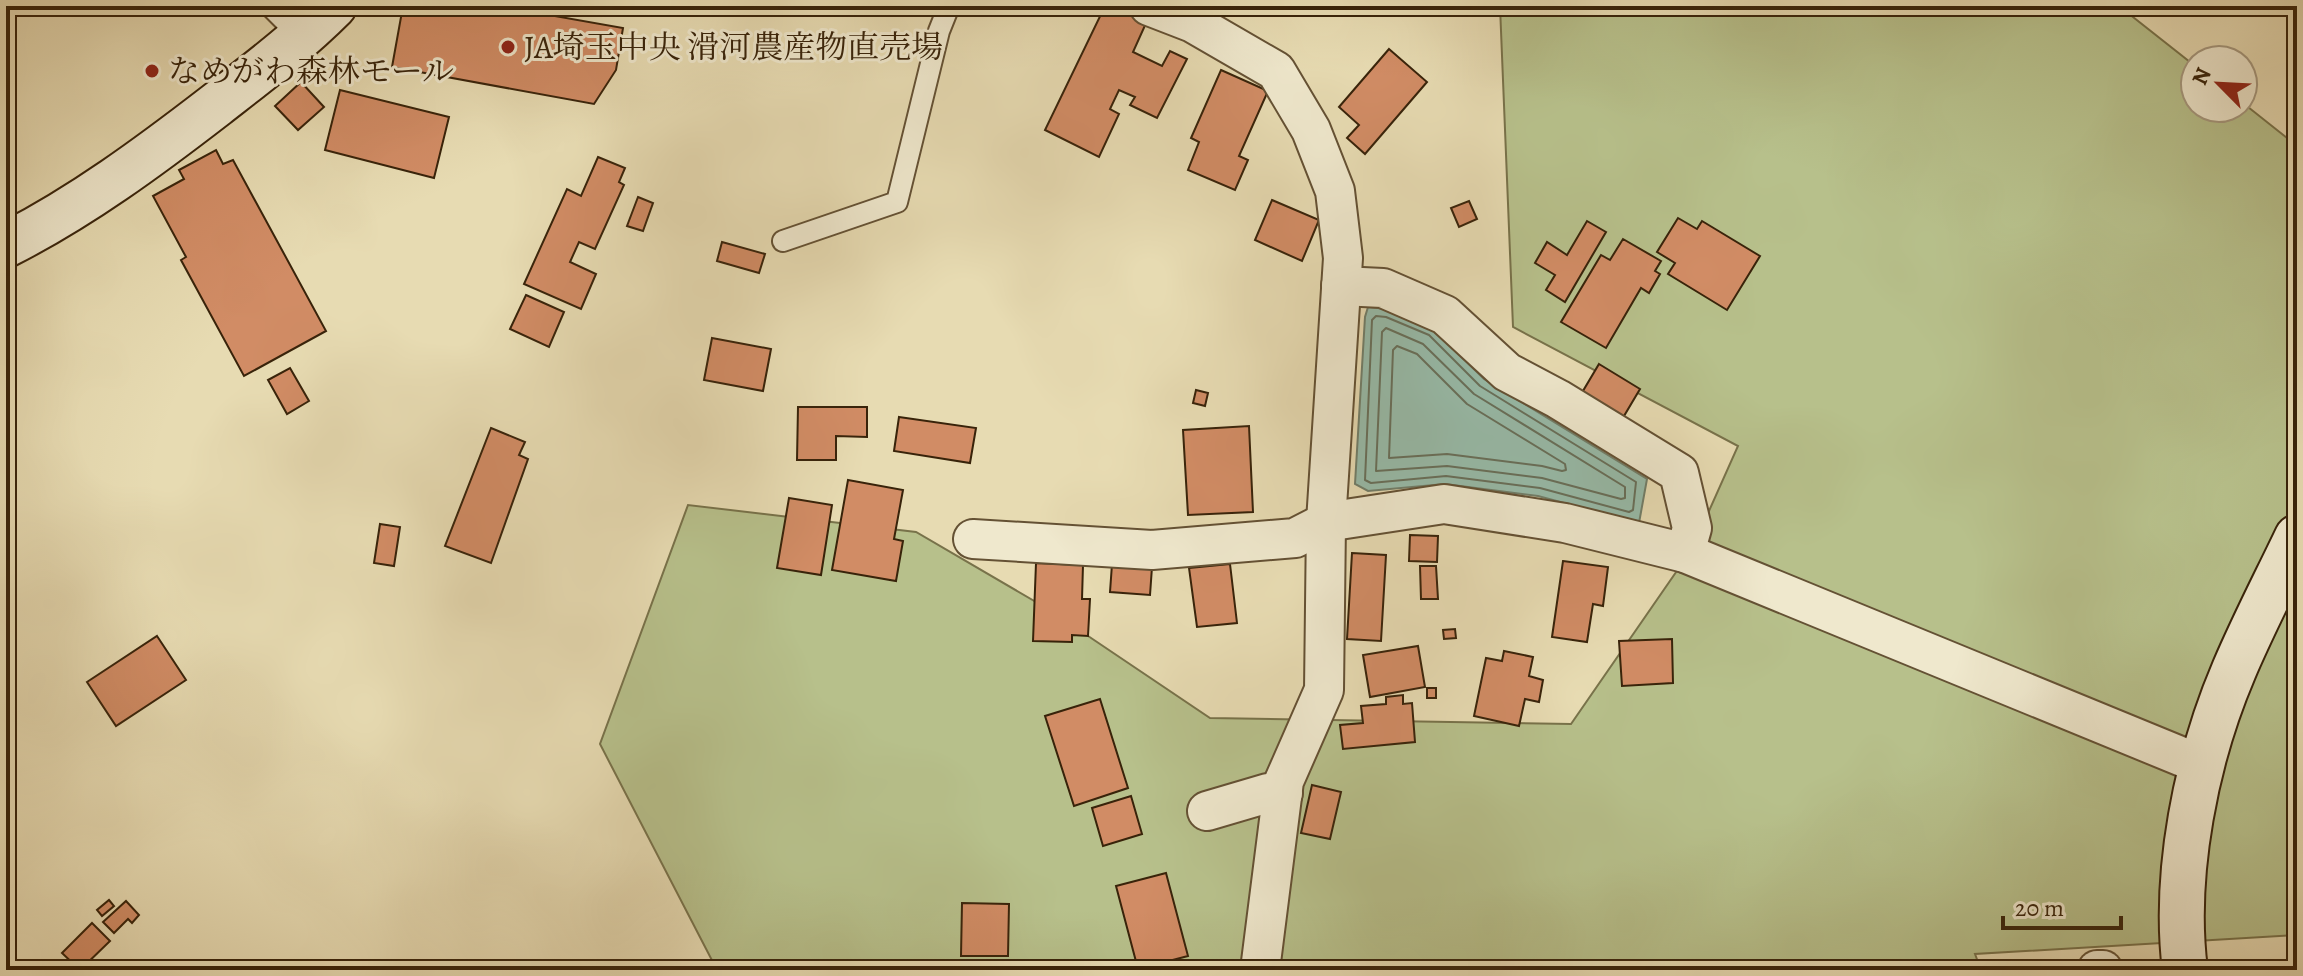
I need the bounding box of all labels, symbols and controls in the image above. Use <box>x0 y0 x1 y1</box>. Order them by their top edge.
place label: JA埼玉中央 滑河農産物直売場 <box>524 25 943 69</box>
marker: JA埼玉中央 滑河農産物直売場 <box>499 38 517 56</box>
north arrow <box>2179 44 2259 124</box>
place label: なめがわ森林モール <box>168 49 454 93</box>
marker: なめがわ森林モール <box>143 62 161 80</box>
text: N <box>2185 63 2219 90</box>
scale bar <box>2003 880 2121 930</box>
text: 20 m <box>2015 892 2064 924</box>

